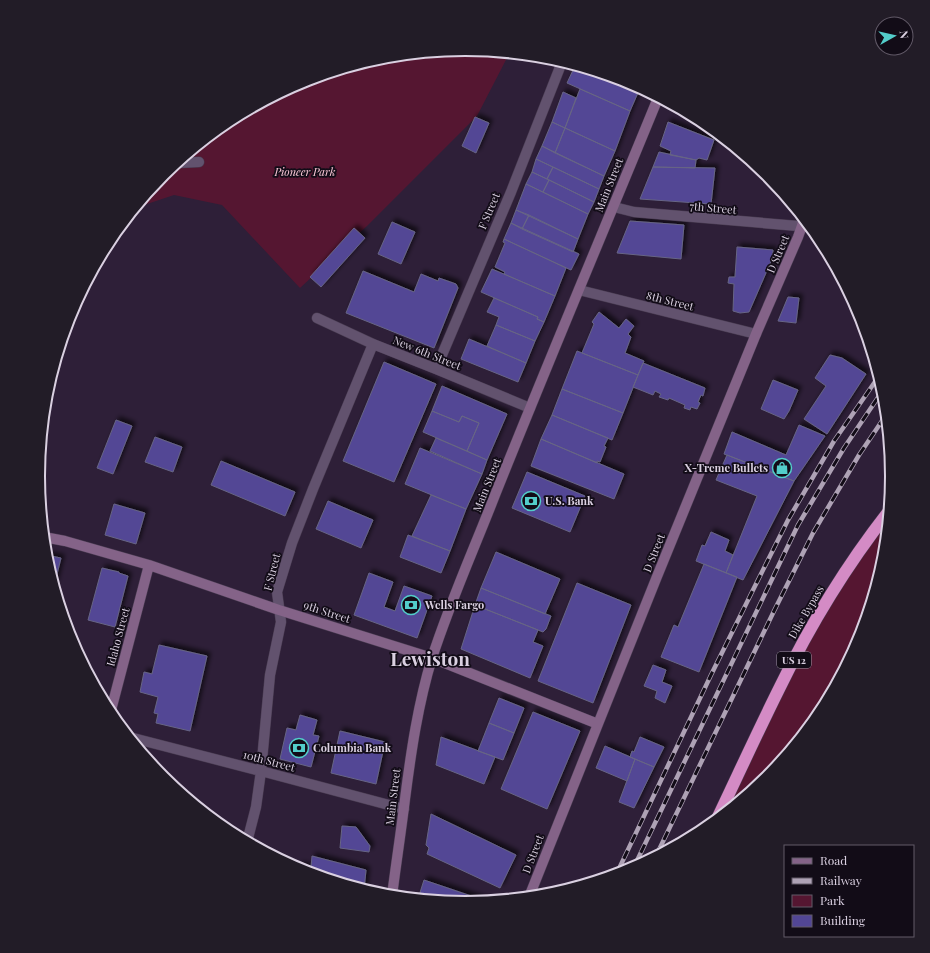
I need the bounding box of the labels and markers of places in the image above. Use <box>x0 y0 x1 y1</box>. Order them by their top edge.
shop icon: X-Treme Bullets <box>771 457 793 479</box>
place label: X-Treme Bullets <box>684 460 768 475</box>
bank icon: U.S. Bank <box>520 490 542 512</box>
place label: U.S. Bank <box>545 493 594 508</box>
bank icon: Wells Fargo <box>400 594 422 616</box>
place label: Wells Fargo <box>424 597 484 612</box>
bank icon: Columbia Bank <box>288 737 310 759</box>
place label: Columbia Bank <box>313 740 392 755</box>

